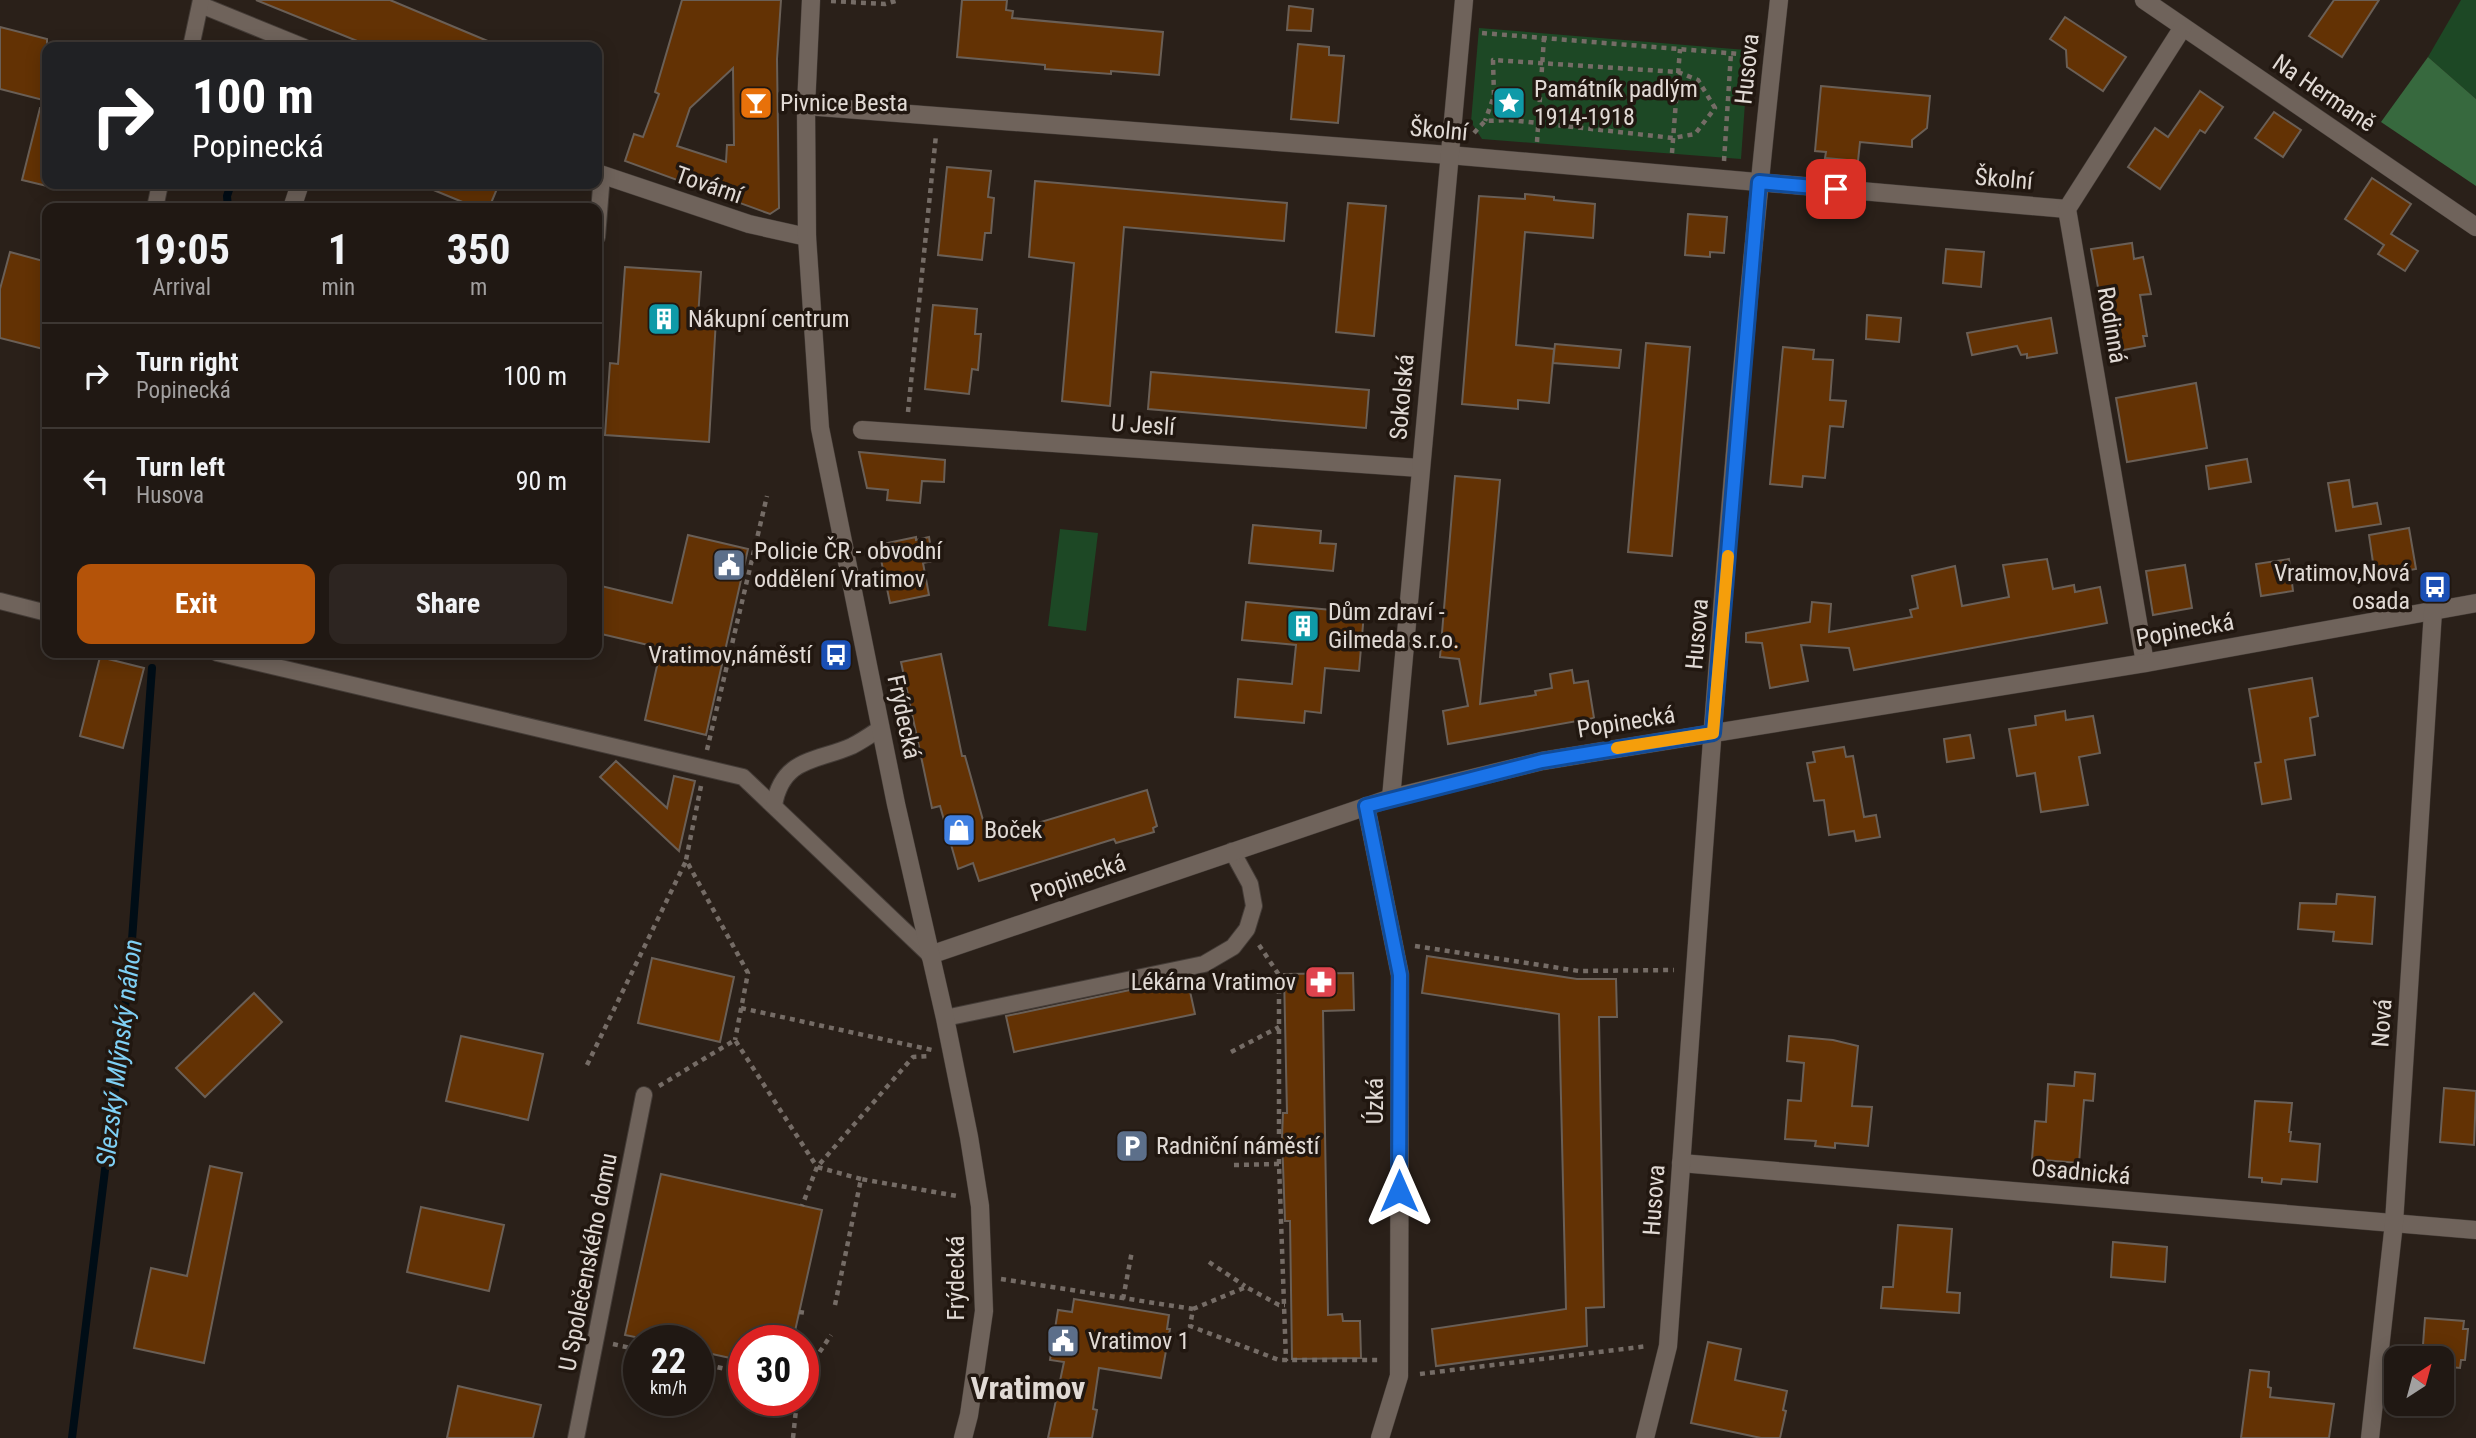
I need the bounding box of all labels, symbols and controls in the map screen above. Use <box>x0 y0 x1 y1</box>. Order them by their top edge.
street label: Husova <box>1729 32 1765 106</box>
street label: Na Hermaně <box>2267 48 2381 138</box>
text: 100 m <box>192 68 314 125</box>
icon: right <box>77 70 168 161</box>
place label: Památník padlým 1914-1918 <box>1534 75 1698 131</box>
bar icon: Pivnice Besta <box>737 84 775 122</box>
place icon: Památník padlým 1914-1918 <box>1490 84 1528 122</box>
place label: Pivnice Besta <box>780 89 908 117</box>
street label: Školní <box>1409 114 1470 147</box>
text: Popinecká <box>192 127 324 165</box>
pin <box>1806 159 1866 219</box>
street label: Tovární <box>672 160 748 210</box>
street label: Školní <box>1974 163 2035 196</box>
icon: arrive <box>1817 170 1855 208</box>
text: 19:05 <box>134 225 230 274</box>
text: 1 <box>328 225 349 274</box>
text: 350 <box>447 225 510 274</box>
text: Arrival <box>152 274 211 301</box>
text: min <box>321 274 355 301</box>
text: m <box>470 274 487 301</box>
street label: Rodinná <box>2092 285 2132 365</box>
building icon: Nákupní centrum <box>645 300 683 338</box>
place label: Nákupní centrum <box>688 305 849 333</box>
text: Turn right <box>136 347 238 377</box>
street label: Sokolská <box>1384 353 1420 441</box>
icon: right <box>77 357 115 395</box>
text: 100 m <box>503 361 567 391</box>
text: Popinecká <box>136 377 231 404</box>
street label: U Jeslí <box>1110 409 1177 441</box>
text: Turn left <box>136 452 225 482</box>
icon: left <box>77 462 115 500</box>
text: 90 m <box>516 466 567 496</box>
text: Husova <box>136 482 204 509</box>
place label: Policie ČR - obvodní oddělení Vratimov <box>754 536 943 593</box>
public building icon: Policie ČR - obvodní oddělení Vratimov <box>710 546 748 584</box>
place label: Vratimov,Nová osada <box>2274 559 2410 615</box>
button: Exit <box>77 564 315 644</box>
button: Share <box>329 564 567 644</box>
bus stop icon: Vratimov,Nová osada <box>2416 568 2454 606</box>
street label: Husova <box>1680 597 1714 671</box>
place label: Dům zdraví - Gilmeda s.r.o. <box>1328 598 1459 654</box>
building icon: Dům zdraví - Gilmeda s.r.o. <box>1284 607 1322 645</box>
street label: Popinecká <box>2134 608 2236 652</box>
bus stop icon: Vratimov,náměstí <box>817 636 855 674</box>
place label: Vratimov,náměstí <box>648 641 813 669</box>
street label: Frýdecká <box>881 672 927 762</box>
street label: Popinecká <box>1575 700 1677 744</box>
shop icon: Boček <box>940 811 978 849</box>
place label: Boček <box>984 816 1042 844</box>
street label: Popinecká <box>1027 849 1129 907</box>
water label: Slezský Mlýnský náhon <box>90 937 148 1169</box>
pharmacy icon: Lékárna Vratimov <box>1302 963 1340 1001</box>
place label: Lékárna Vratimov <box>1131 968 1296 996</box>
street label: Nová <box>2366 998 2398 1048</box>
street label: Úzká <box>1361 1078 1389 1124</box>
parking icon: Radniční náměstí <box>1113 1127 1151 1165</box>
place label: Radniční náměstí <box>1156 1132 1321 1160</box>
street label: U Společenského domu <box>553 1151 623 1373</box>
position arrow <box>1362 1154 1436 1228</box>
street label: Osadnická <box>2030 1154 2132 1190</box>
street label: Husova <box>1638 1164 1670 1236</box>
street label: Frýdecká <box>942 1235 970 1321</box>
public building icon: Vratimov 1 <box>1044 1322 1082 1360</box>
speed limit sign: 30 <box>728 1325 819 1416</box>
place label: Vratimov 1 <box>1088 1327 1190 1355</box>
text: 22 <box>651 1341 686 1382</box>
north arrow <box>2384 1346 2454 1416</box>
map controls <box>2384 1346 2454 1416</box>
district label: Vratimov <box>971 1369 1085 1407</box>
text: km/h <box>650 1377 687 1398</box>

